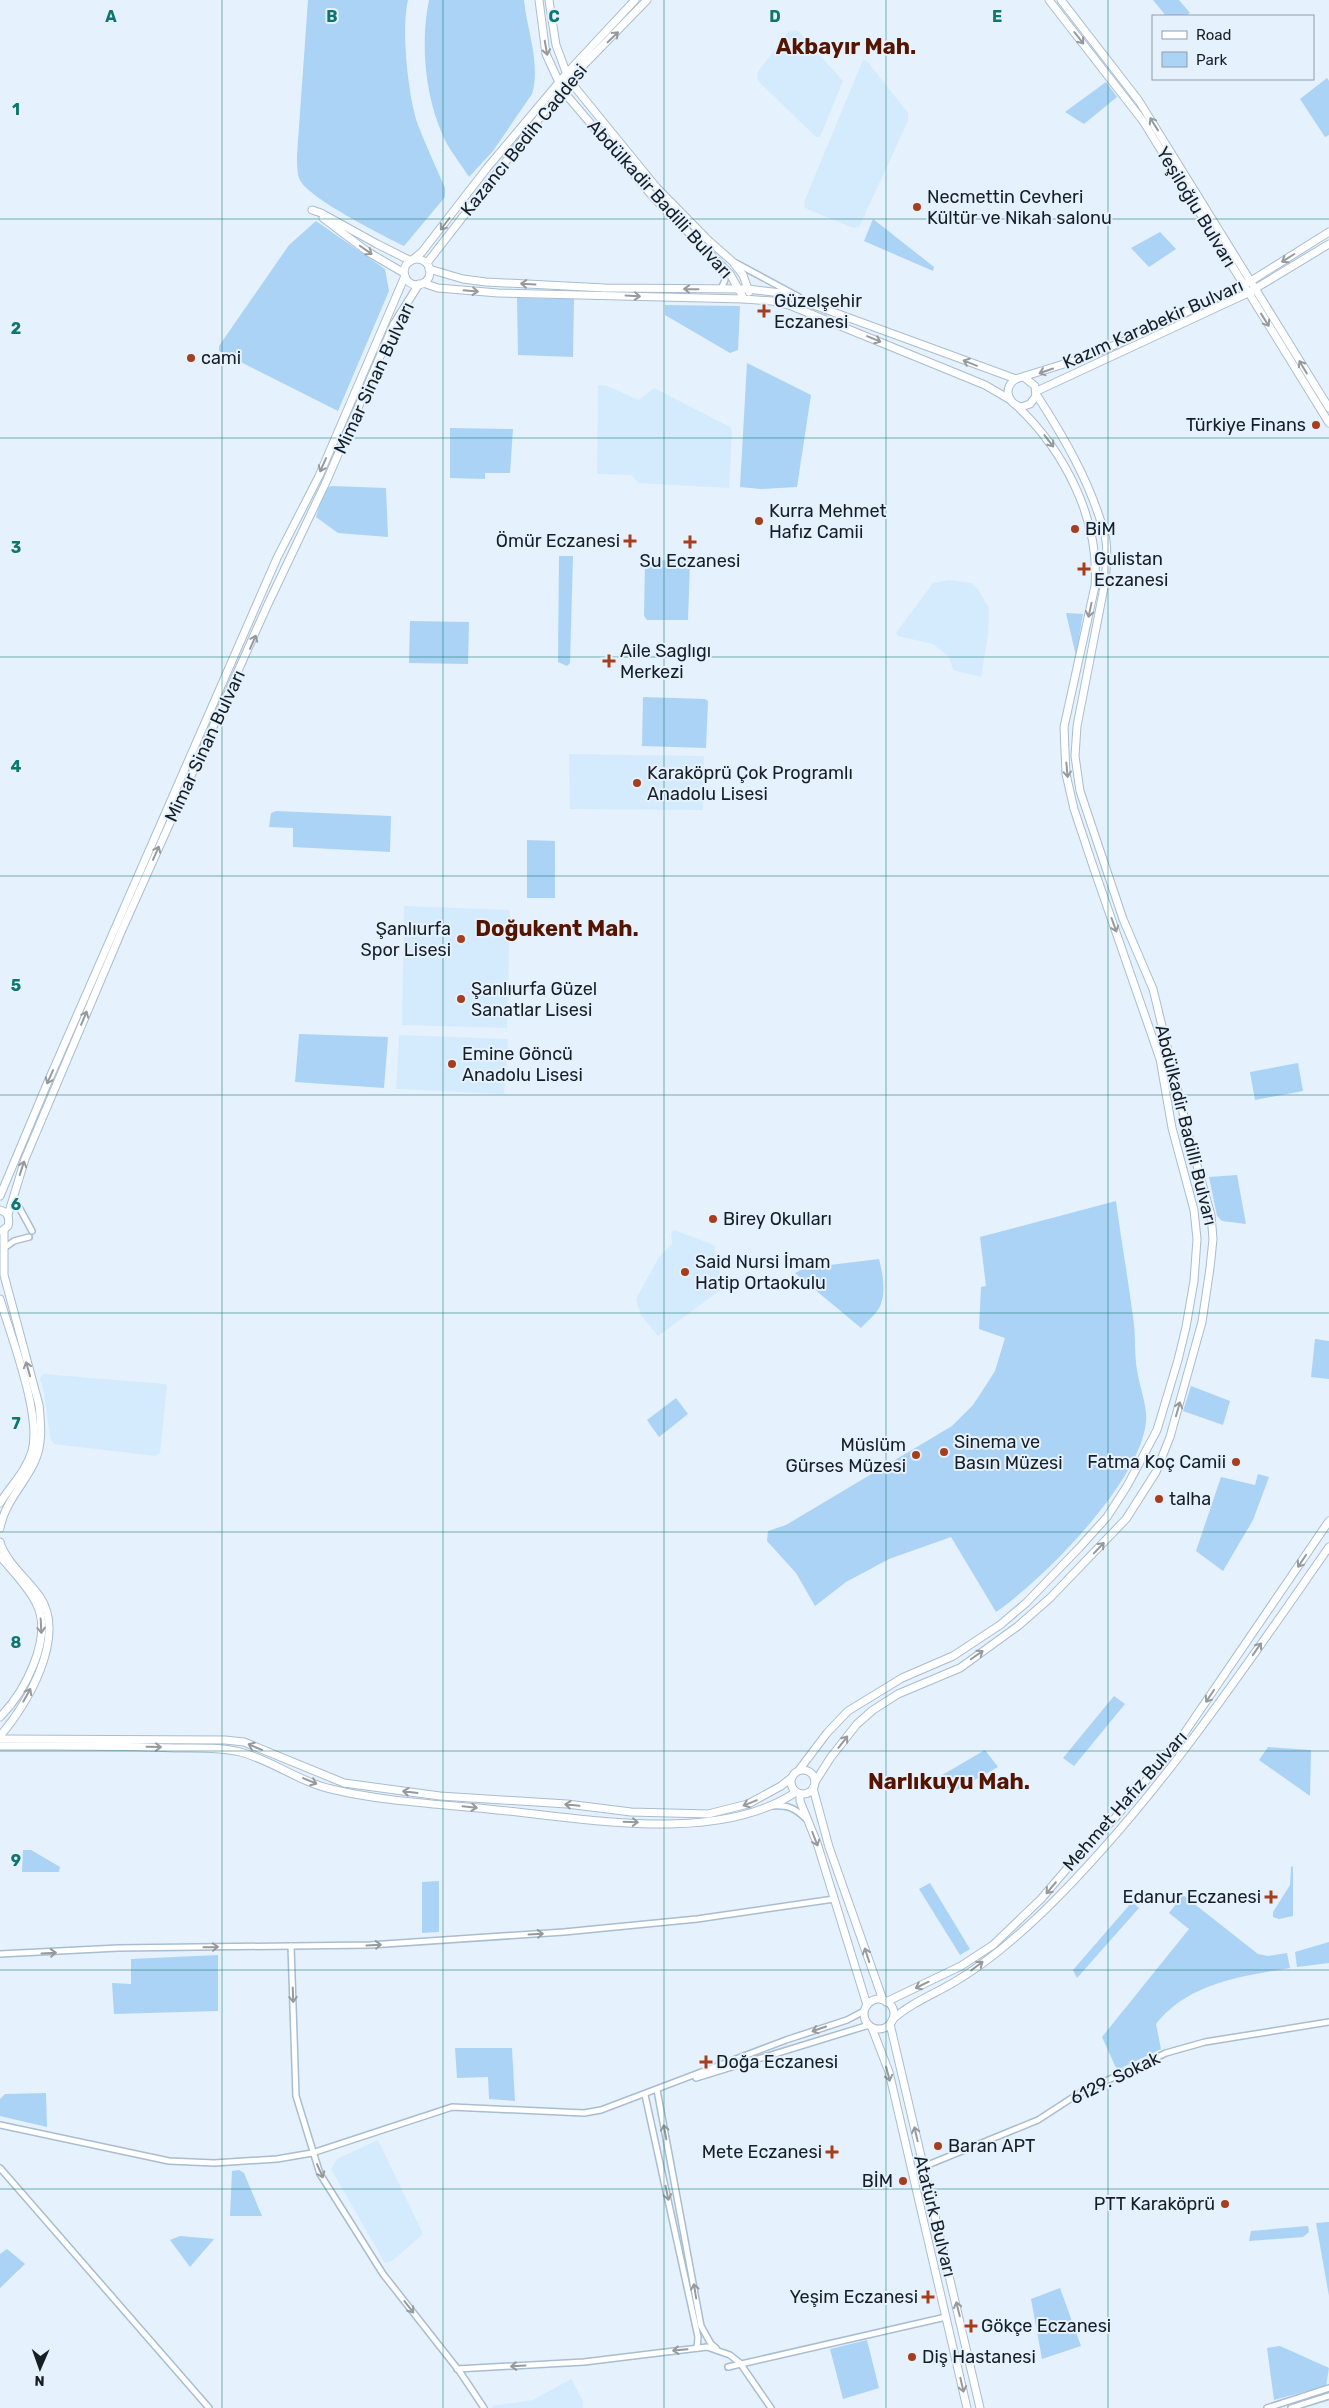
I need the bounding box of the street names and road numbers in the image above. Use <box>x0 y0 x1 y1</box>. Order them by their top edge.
street label: Kazancı Bedih Caddesi <box>456 60 592 220</box>
street label: Abdülkadir Badilli Bulvarı <box>583 115 737 283</box>
street label: Yeşiloğlu Bulvarı <box>1151 143 1241 271</box>
street label: Kazım Karabekir Bulvarı <box>1059 274 1247 374</box>
street label: Mimar Sinan Bulvarı <box>329 299 419 457</box>
street label: Mimar Sinan Bulvarı <box>160 667 250 825</box>
street label: Abdülkadir Badilli Bulvarı <box>1150 1022 1222 1228</box>
street label: Mehmet Hafız Bulvarı <box>1058 1726 1192 1876</box>
street label: 6129. Sokak <box>1067 2047 1164 2109</box>
street label: Atatürk Bulvarı <box>909 2153 961 2279</box>

